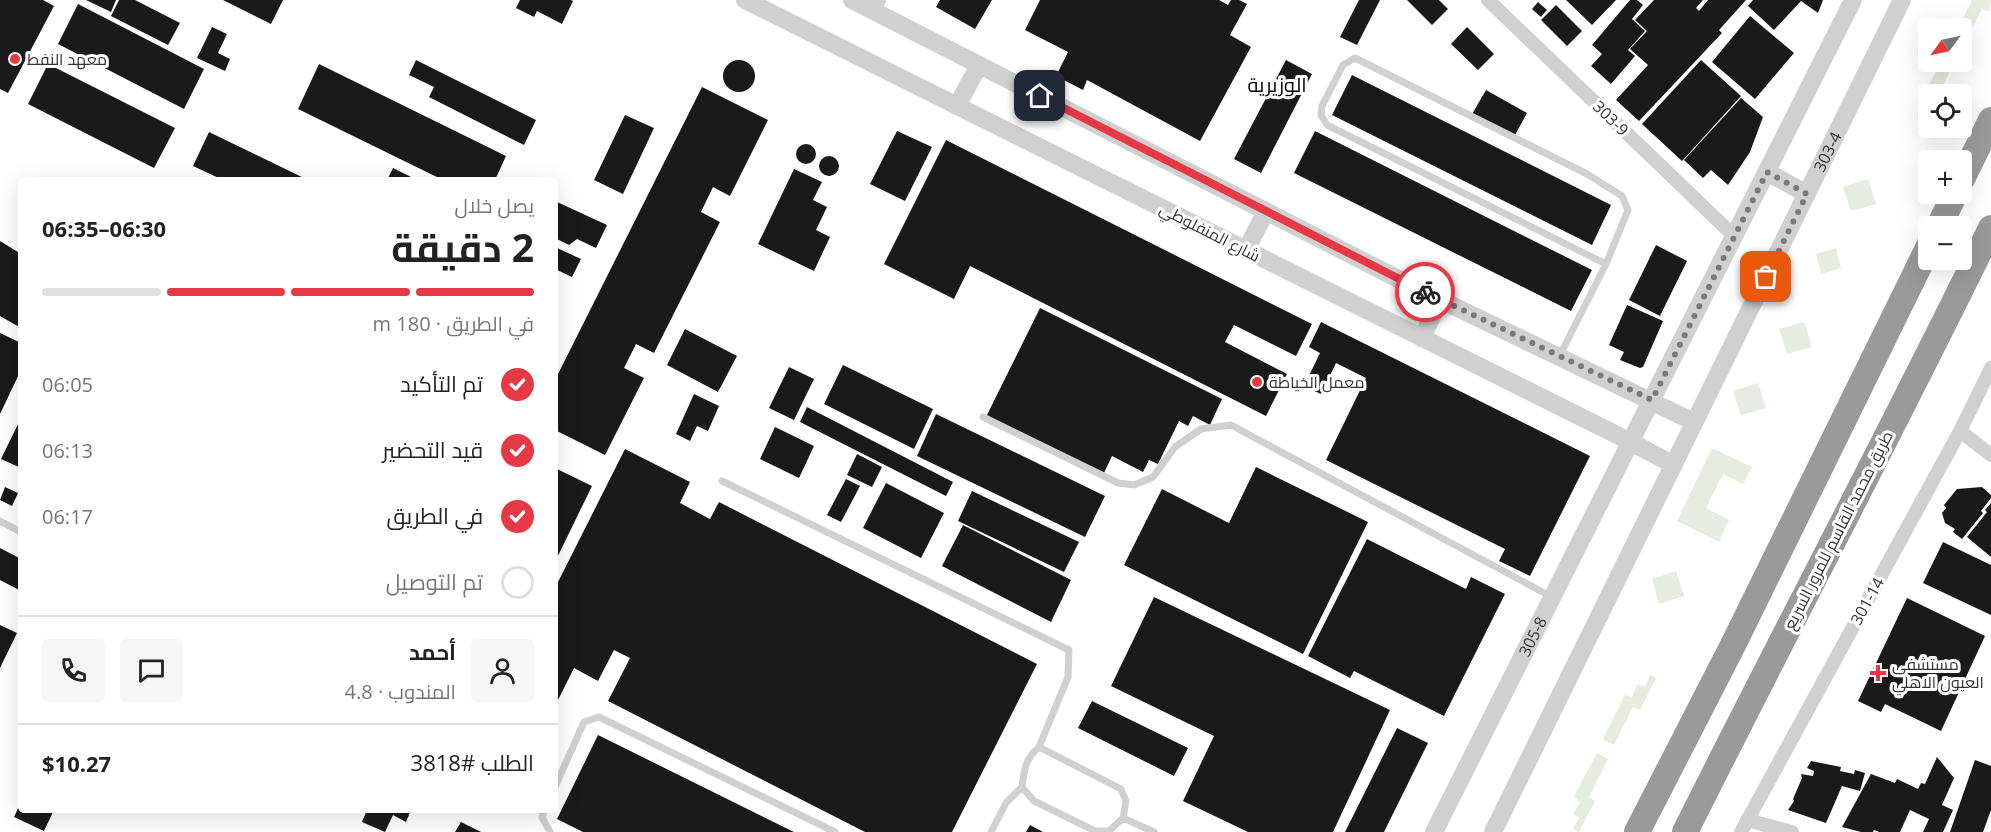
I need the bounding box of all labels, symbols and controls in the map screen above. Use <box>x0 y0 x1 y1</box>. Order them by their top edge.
north arrow <box>1918 18 1972 72</box>
map controls <box>1918 18 1972 270</box>
place label: معهد النفط <box>27 48 107 70</box>
marker: معهد النفط <box>8 52 22 66</box>
pin <box>1014 70 1065 121</box>
district label: الوزيرية <box>1247 71 1307 98</box>
icon: home <box>1023 79 1056 112</box>
button: locate <box>1918 84 1972 138</box>
street label: 303-9 <box>1588 96 1634 140</box>
street label: 303-4 <box>1808 128 1846 175</box>
button: + <box>1918 150 1972 204</box>
text: يصل خلال <box>455 192 534 219</box>
street label: شارع المنفلوطي <box>1155 197 1264 269</box>
text: 06:30–06:35 <box>42 213 166 243</box>
button: − <box>1918 216 1972 270</box>
text: 2 دقيقة <box>391 220 534 273</box>
pin <box>1740 251 1791 302</box>
icon: bag <box>1749 260 1782 293</box>
courier <box>1395 262 1455 322</box>
icon: bike <box>1409 276 1442 309</box>
text: في الطريق · 180 m <box>373 310 534 337</box>
text: تم التأكيد <box>400 368 483 398</box>
icon: check <box>501 368 534 401</box>
text: 06:05 <box>42 371 93 398</box>
place label: معمل الخياطة <box>1269 371 1365 393</box>
marker: معمل الخياطة <box>1250 375 1264 389</box>
street label: طريق محمد القاسم للمرور السريع <box>1778 427 1899 634</box>
text: قيد التحضير <box>382 434 483 464</box>
icon: check <box>501 434 534 467</box>
text: 06:13 <box>42 437 93 464</box>
text: في الطريق <box>386 500 483 530</box>
icon: check <box>501 500 534 533</box>
text: 06:17 <box>42 503 93 530</box>
text: تم التوصيل <box>386 566 483 596</box>
street label: 301-14 <box>1845 573 1889 629</box>
street label: 305-8 <box>1513 613 1552 660</box>
text: أحمد <box>409 636 456 666</box>
button: phone <box>42 639 105 702</box>
button: chat <box>120 639 183 702</box>
button: person <box>471 639 534 702</box>
place label: مستشفى العيون الاهلي <box>1892 653 1984 696</box>
marker: مستشفى العيون الاهلي <box>1869 664 1887 682</box>
text: المندوب · 4.8 <box>345 678 456 705</box>
text: الطلب #3818 <box>411 747 534 777</box>
text: $10.27 <box>42 748 111 778</box>

